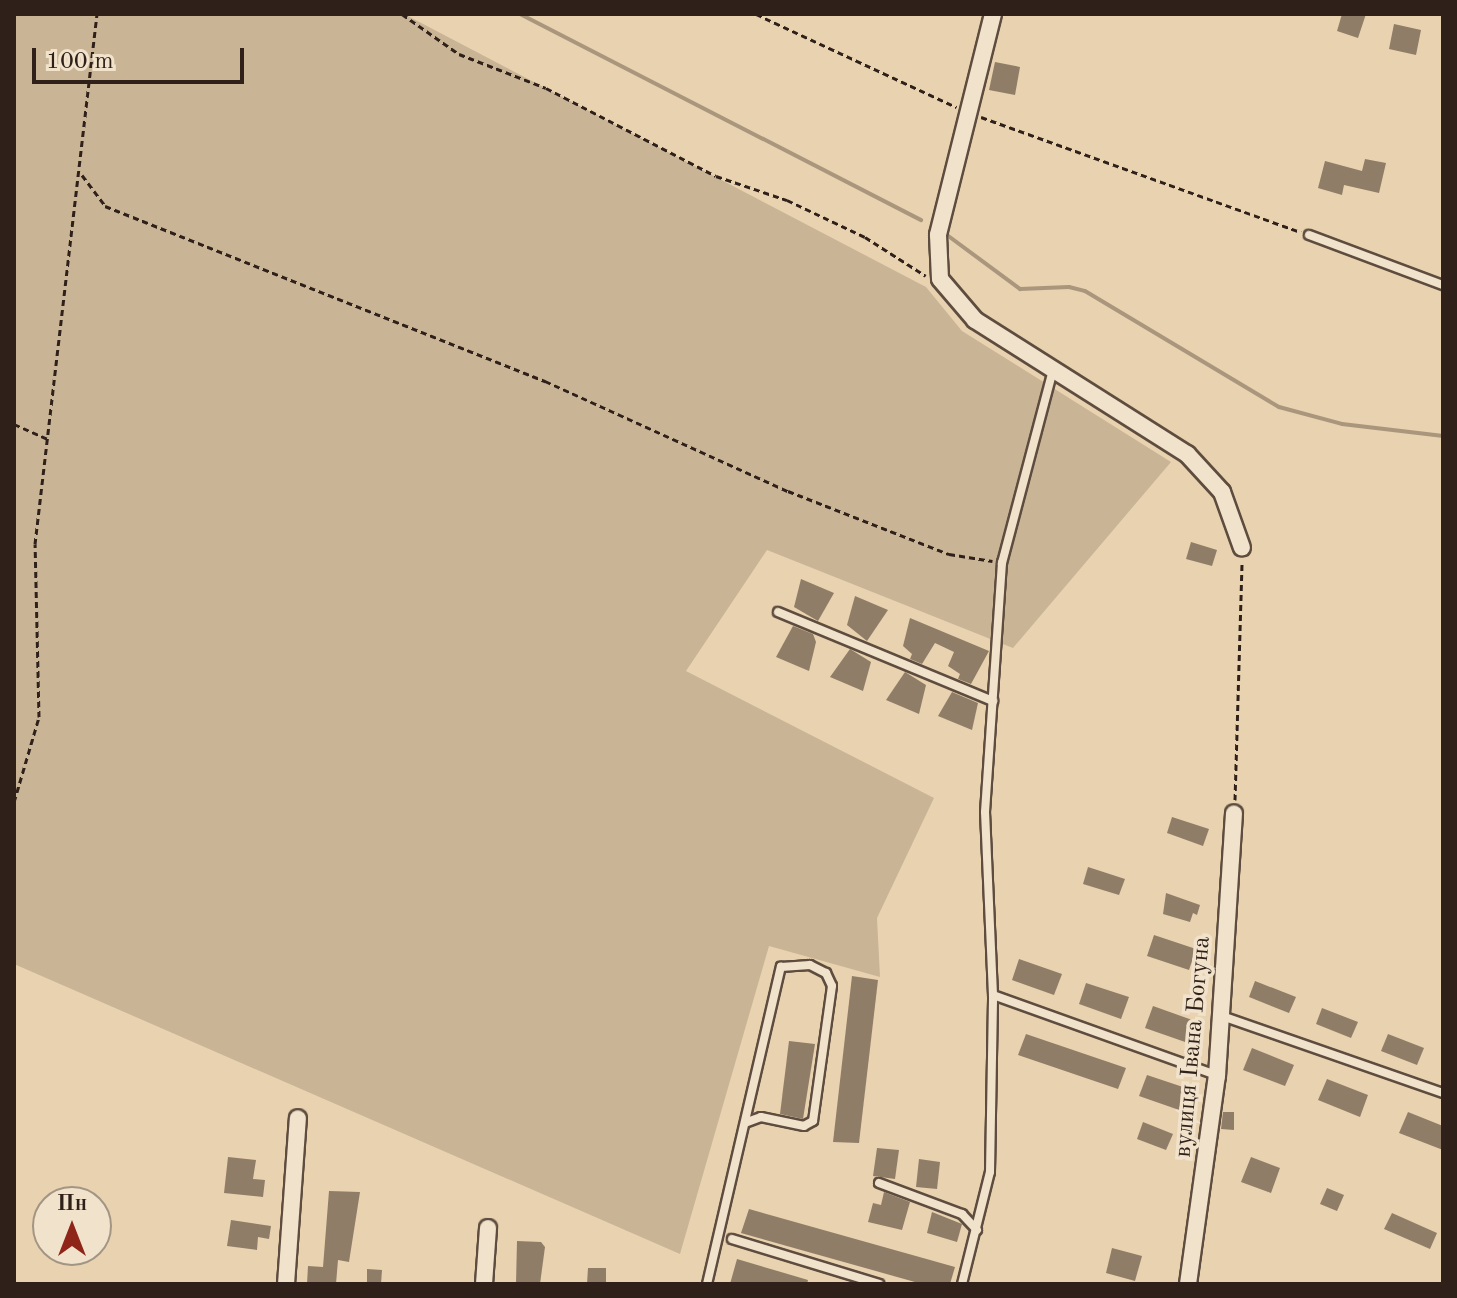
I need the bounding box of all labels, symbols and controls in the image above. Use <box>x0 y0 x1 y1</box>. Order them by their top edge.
scale bar <box>36 32 248 82</box>
text: 100 m <box>46 50 114 74</box>
street label: вулиця Івана Богуна <box>1170 935 1218 1159</box>
north arrow <box>32 1186 112 1266</box>
text: Пн <box>57 1193 87 1215</box>

